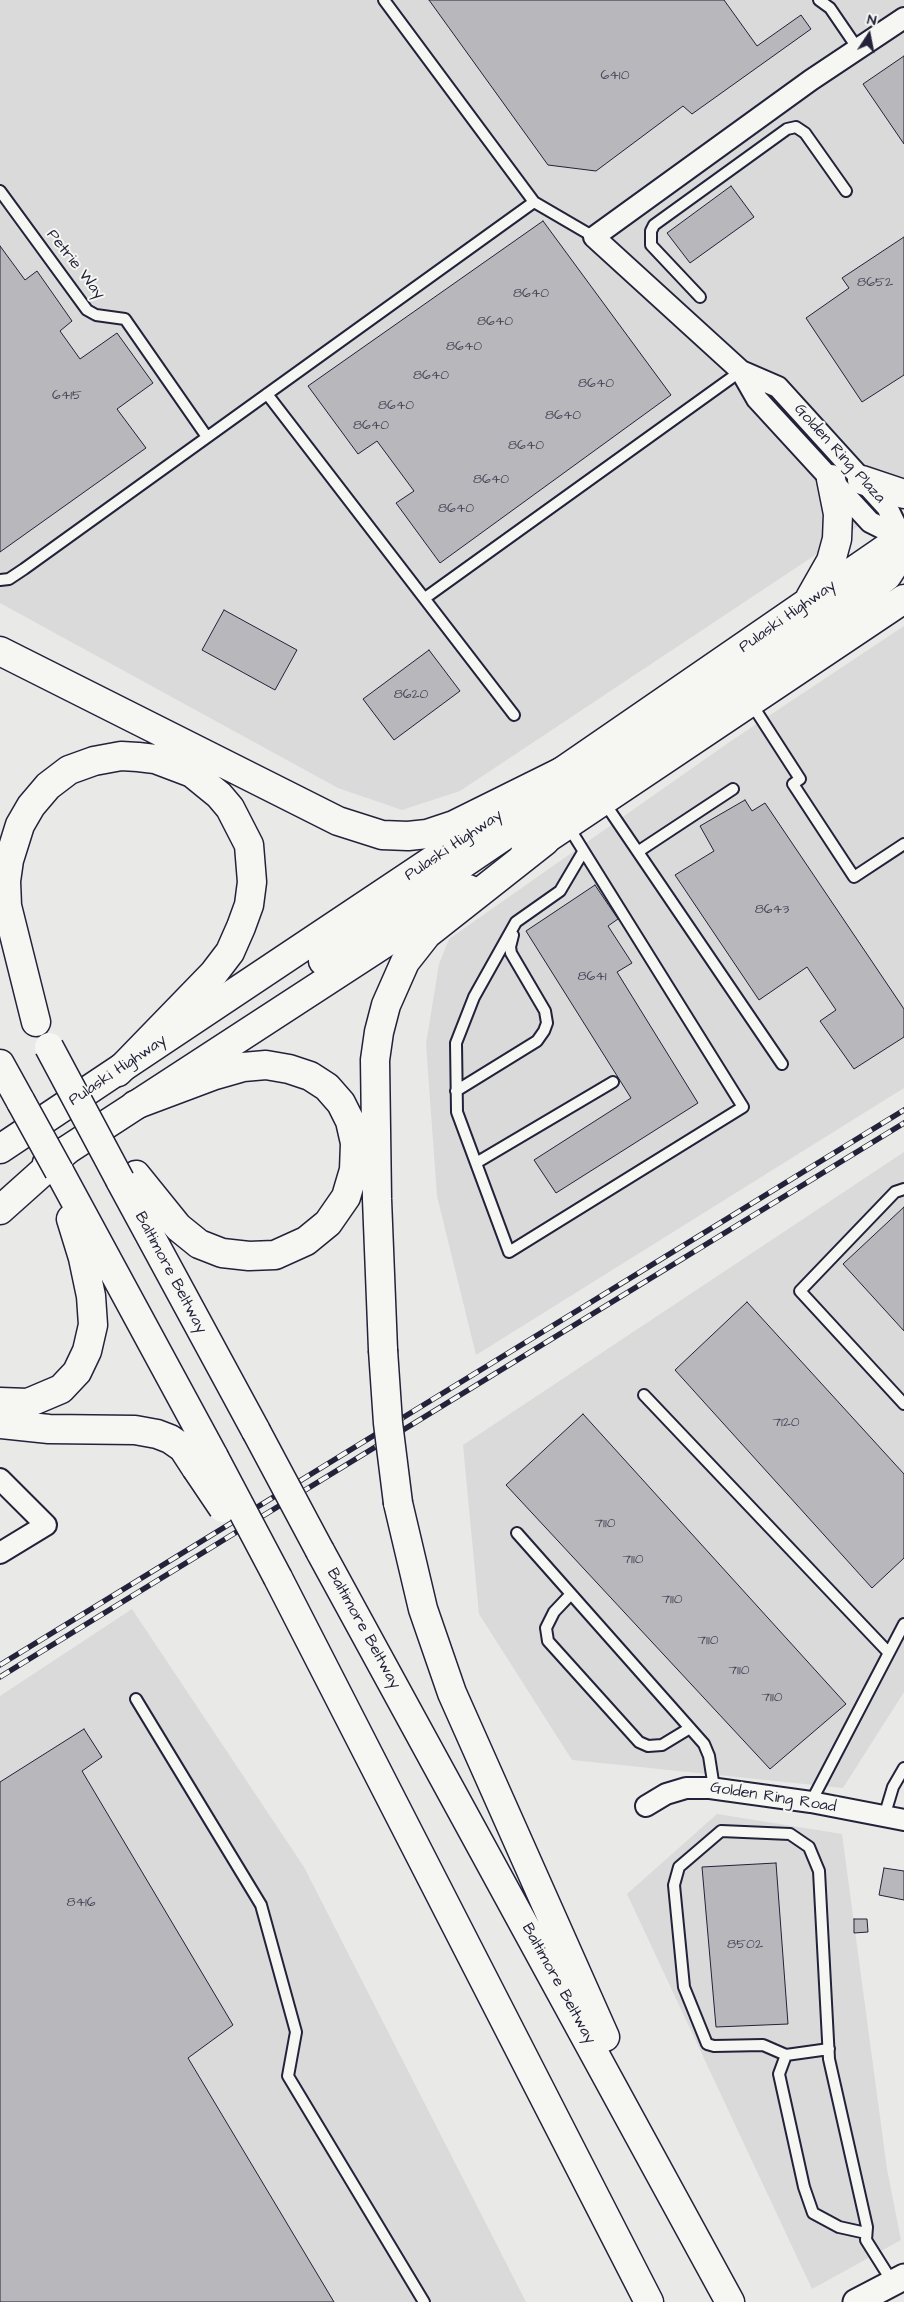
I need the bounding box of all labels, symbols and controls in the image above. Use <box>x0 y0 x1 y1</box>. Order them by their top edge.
north arrow <box>844 10 894 60</box>
text: N <box>866 10 878 31</box>
house number: 6410 <box>601 68 629 84</box>
street label: Petrie Way <box>42 226 108 304</box>
house number: 8652 <box>857 275 893 291</box>
house number: 8640 <box>513 286 549 302</box>
house number: 8640 <box>477 314 513 330</box>
house number: 8640 <box>446 339 482 355</box>
house number: 8640 <box>413 368 449 384</box>
house number: 8640 <box>578 376 614 392</box>
house number: 6415 <box>52 388 82 404</box>
house number: 8640 <box>378 398 414 414</box>
street label: Golden Ring Plaza <box>789 400 889 508</box>
house number: 8640 <box>545 408 581 424</box>
house number: 8640 <box>353 418 389 434</box>
house number: 8640 <box>508 438 544 454</box>
house number: 8640 <box>473 472 509 488</box>
house number: 8640 <box>438 501 474 517</box>
street label: Pulaski Highway <box>736 576 840 658</box>
house number: 8620 <box>394 687 428 703</box>
street label: Pulaski Highway <box>401 806 507 886</box>
house number: 8643 <box>755 902 789 918</box>
house number: 8641 <box>577 969 607 985</box>
street label: Pulaski Highway <box>65 1031 171 1111</box>
street label: Baltimore Beltway <box>130 1209 210 1337</box>
house number: 7120 <box>772 1415 800 1431</box>
house number: 7110 <box>594 1516 616 1532</box>
house number: 7110 <box>622 1552 644 1568</box>
street label: Baltimore Beltway <box>322 1565 404 1693</box>
house number: 7110 <box>661 1592 683 1608</box>
house number: 7110 <box>697 1633 719 1649</box>
house number: 7110 <box>728 1663 750 1679</box>
house number: 7110 <box>761 1690 783 1706</box>
street label: Golden Ring Road <box>709 1779 837 1817</box>
house number: 8416 <box>66 1895 96 1911</box>
street label: Baltimore Beltway <box>517 1920 599 2048</box>
house number: 8502 <box>727 1937 763 1953</box>

